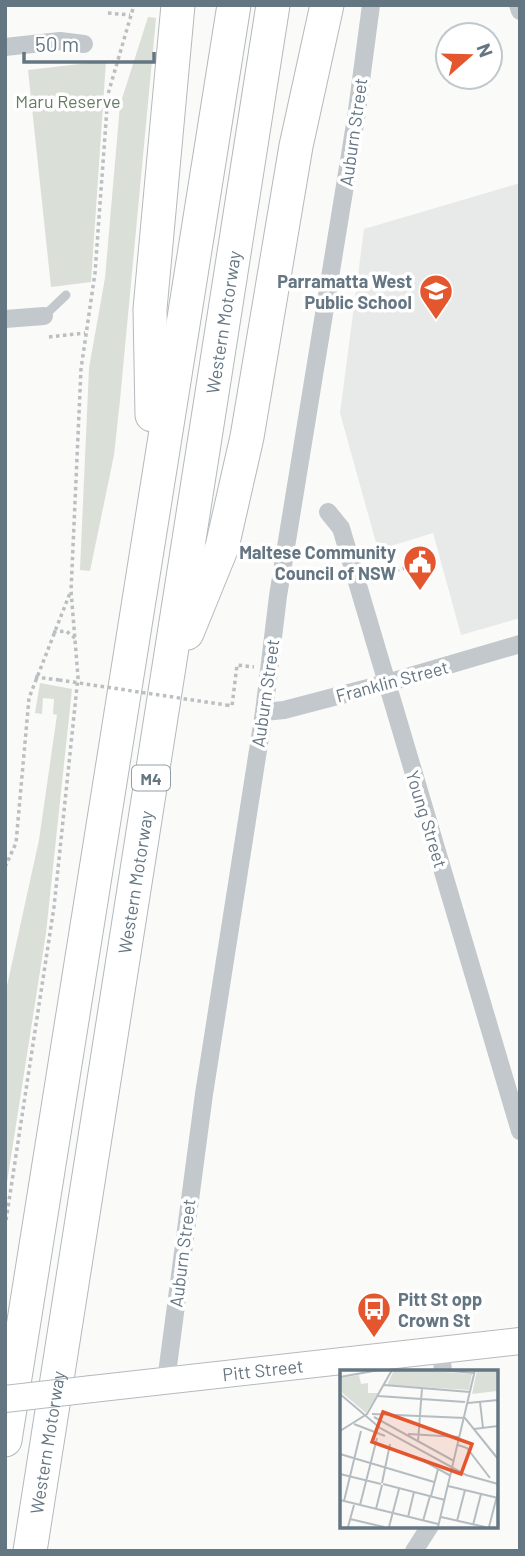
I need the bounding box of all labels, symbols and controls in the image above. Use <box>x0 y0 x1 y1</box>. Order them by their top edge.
scale bar <box>24 21 154 65</box>
north arrow <box>434 21 504 91</box>
text: 50 m <box>35 31 79 56</box>
text: N <box>472 40 498 60</box>
street label: Auburn Street <box>335 76 371 188</box>
park label: Maru Reserve <box>15 90 121 112</box>
street label: Western Motorway <box>201 249 245 395</box>
place label: Parramatta West Public School <box>277 270 412 313</box>
school or university icon: Parramatta West Public School <box>417 272 455 321</box>
place label: Maltese Community Council of NSW <box>239 541 396 584</box>
public building icon: Maltese Community Council of NSW <box>401 543 439 592</box>
street label: Auburn Street <box>247 637 283 749</box>
street label: Franklin Street <box>333 655 451 707</box>
road number: M4 <box>132 765 170 790</box>
street label: Young Street <box>402 768 452 870</box>
street label: Western Motorway <box>113 809 157 955</box>
street label: Auburn Street <box>164 1198 200 1308</box>
place label: Pitt St opp Crown St <box>398 1288 482 1331</box>
bus stop icon: Pitt St opp Crown St <box>355 1290 393 1339</box>
street label: Pitt Street <box>221 1354 304 1385</box>
street label: Western Motorway <box>25 1369 69 1516</box>
inset map <box>340 1370 497 1528</box>

